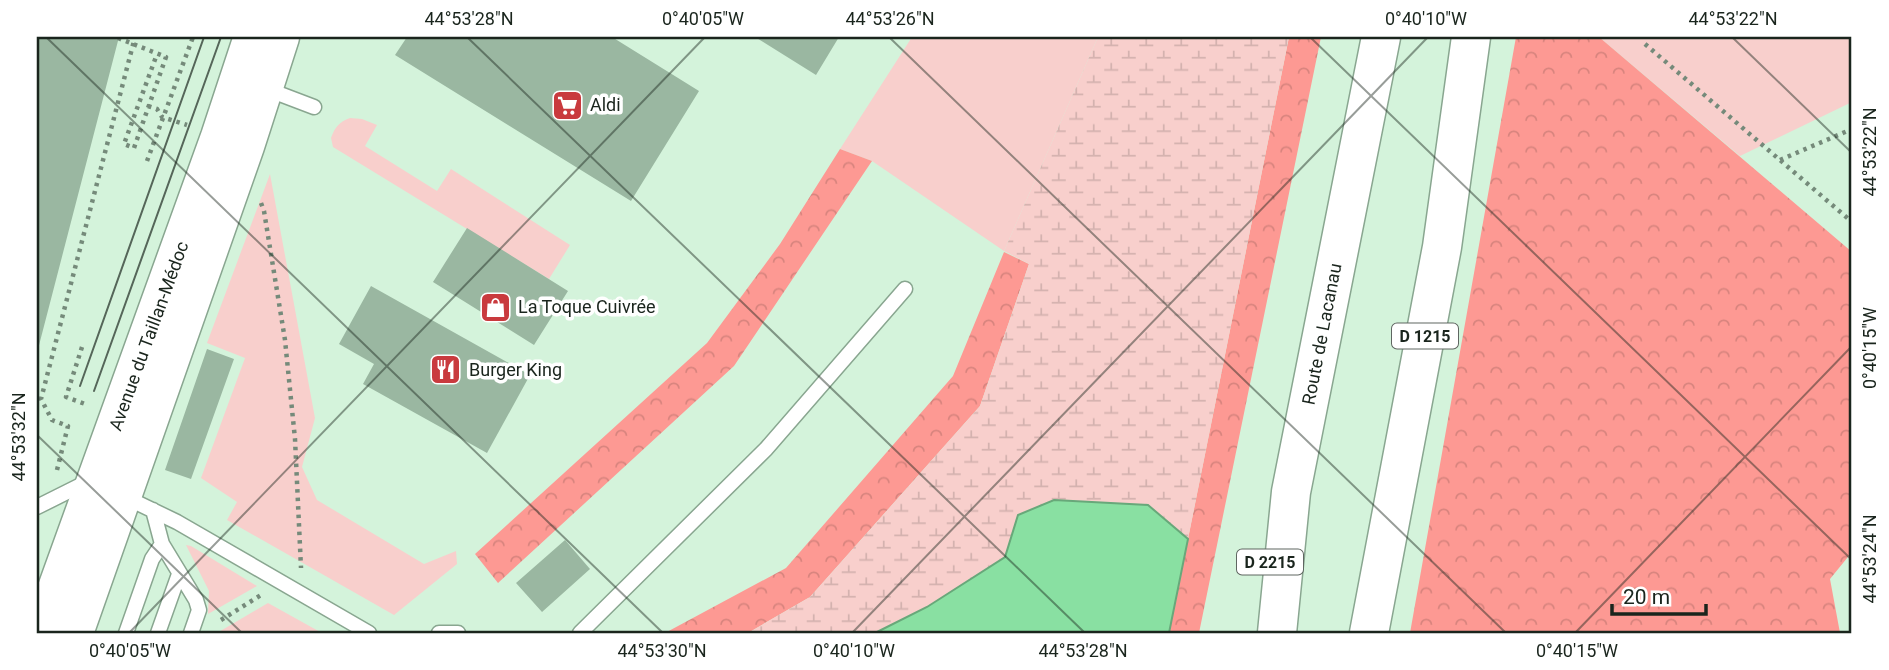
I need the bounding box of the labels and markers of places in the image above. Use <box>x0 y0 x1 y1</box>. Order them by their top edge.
supermarket icon: Aldi <box>550 88 584 122</box>
place label: Aldi <box>590 94 621 115</box>
shop icon: La Toque Cuivrée <box>478 290 512 324</box>
place label: La Toque Cuivrée <box>518 296 656 317</box>
restaurant icon: Burger King <box>429 353 463 387</box>
place label: Burger King <box>469 359 562 380</box>

